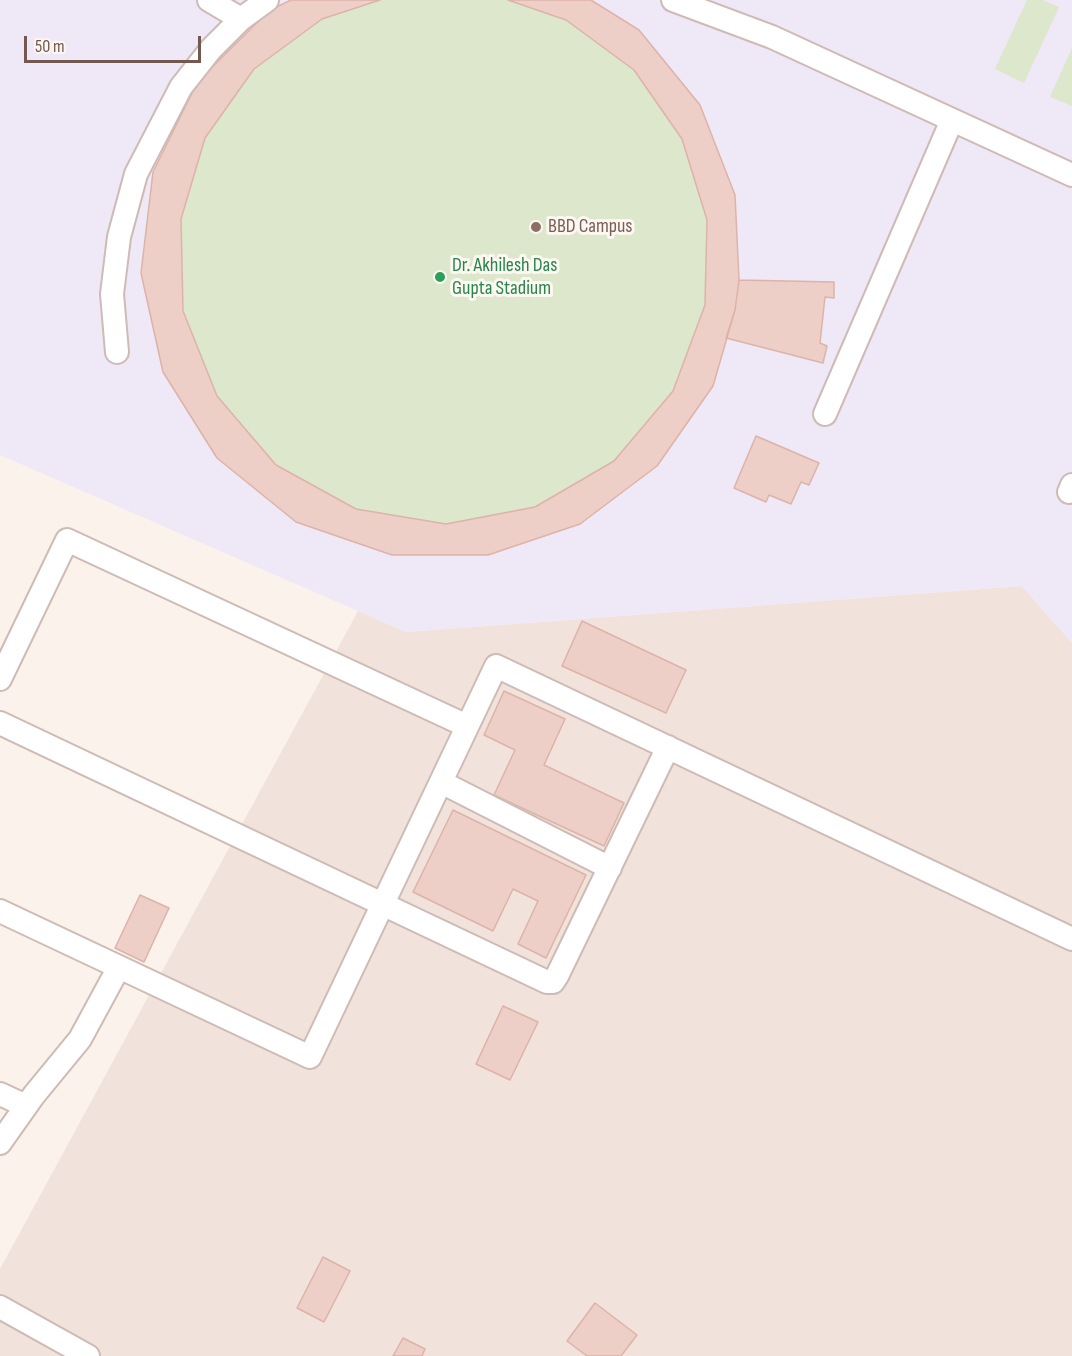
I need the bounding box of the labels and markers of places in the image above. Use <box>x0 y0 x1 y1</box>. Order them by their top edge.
place label: BBD Campus <box>548 215 633 239</box>
marker: BBD Campus <box>529 220 543 234</box>
place label: Dr. Akhilesh Das Gupta Stadium <box>452 254 557 301</box>
marker: Dr. Akhilesh Das Gupta Stadium <box>433 270 447 284</box>

